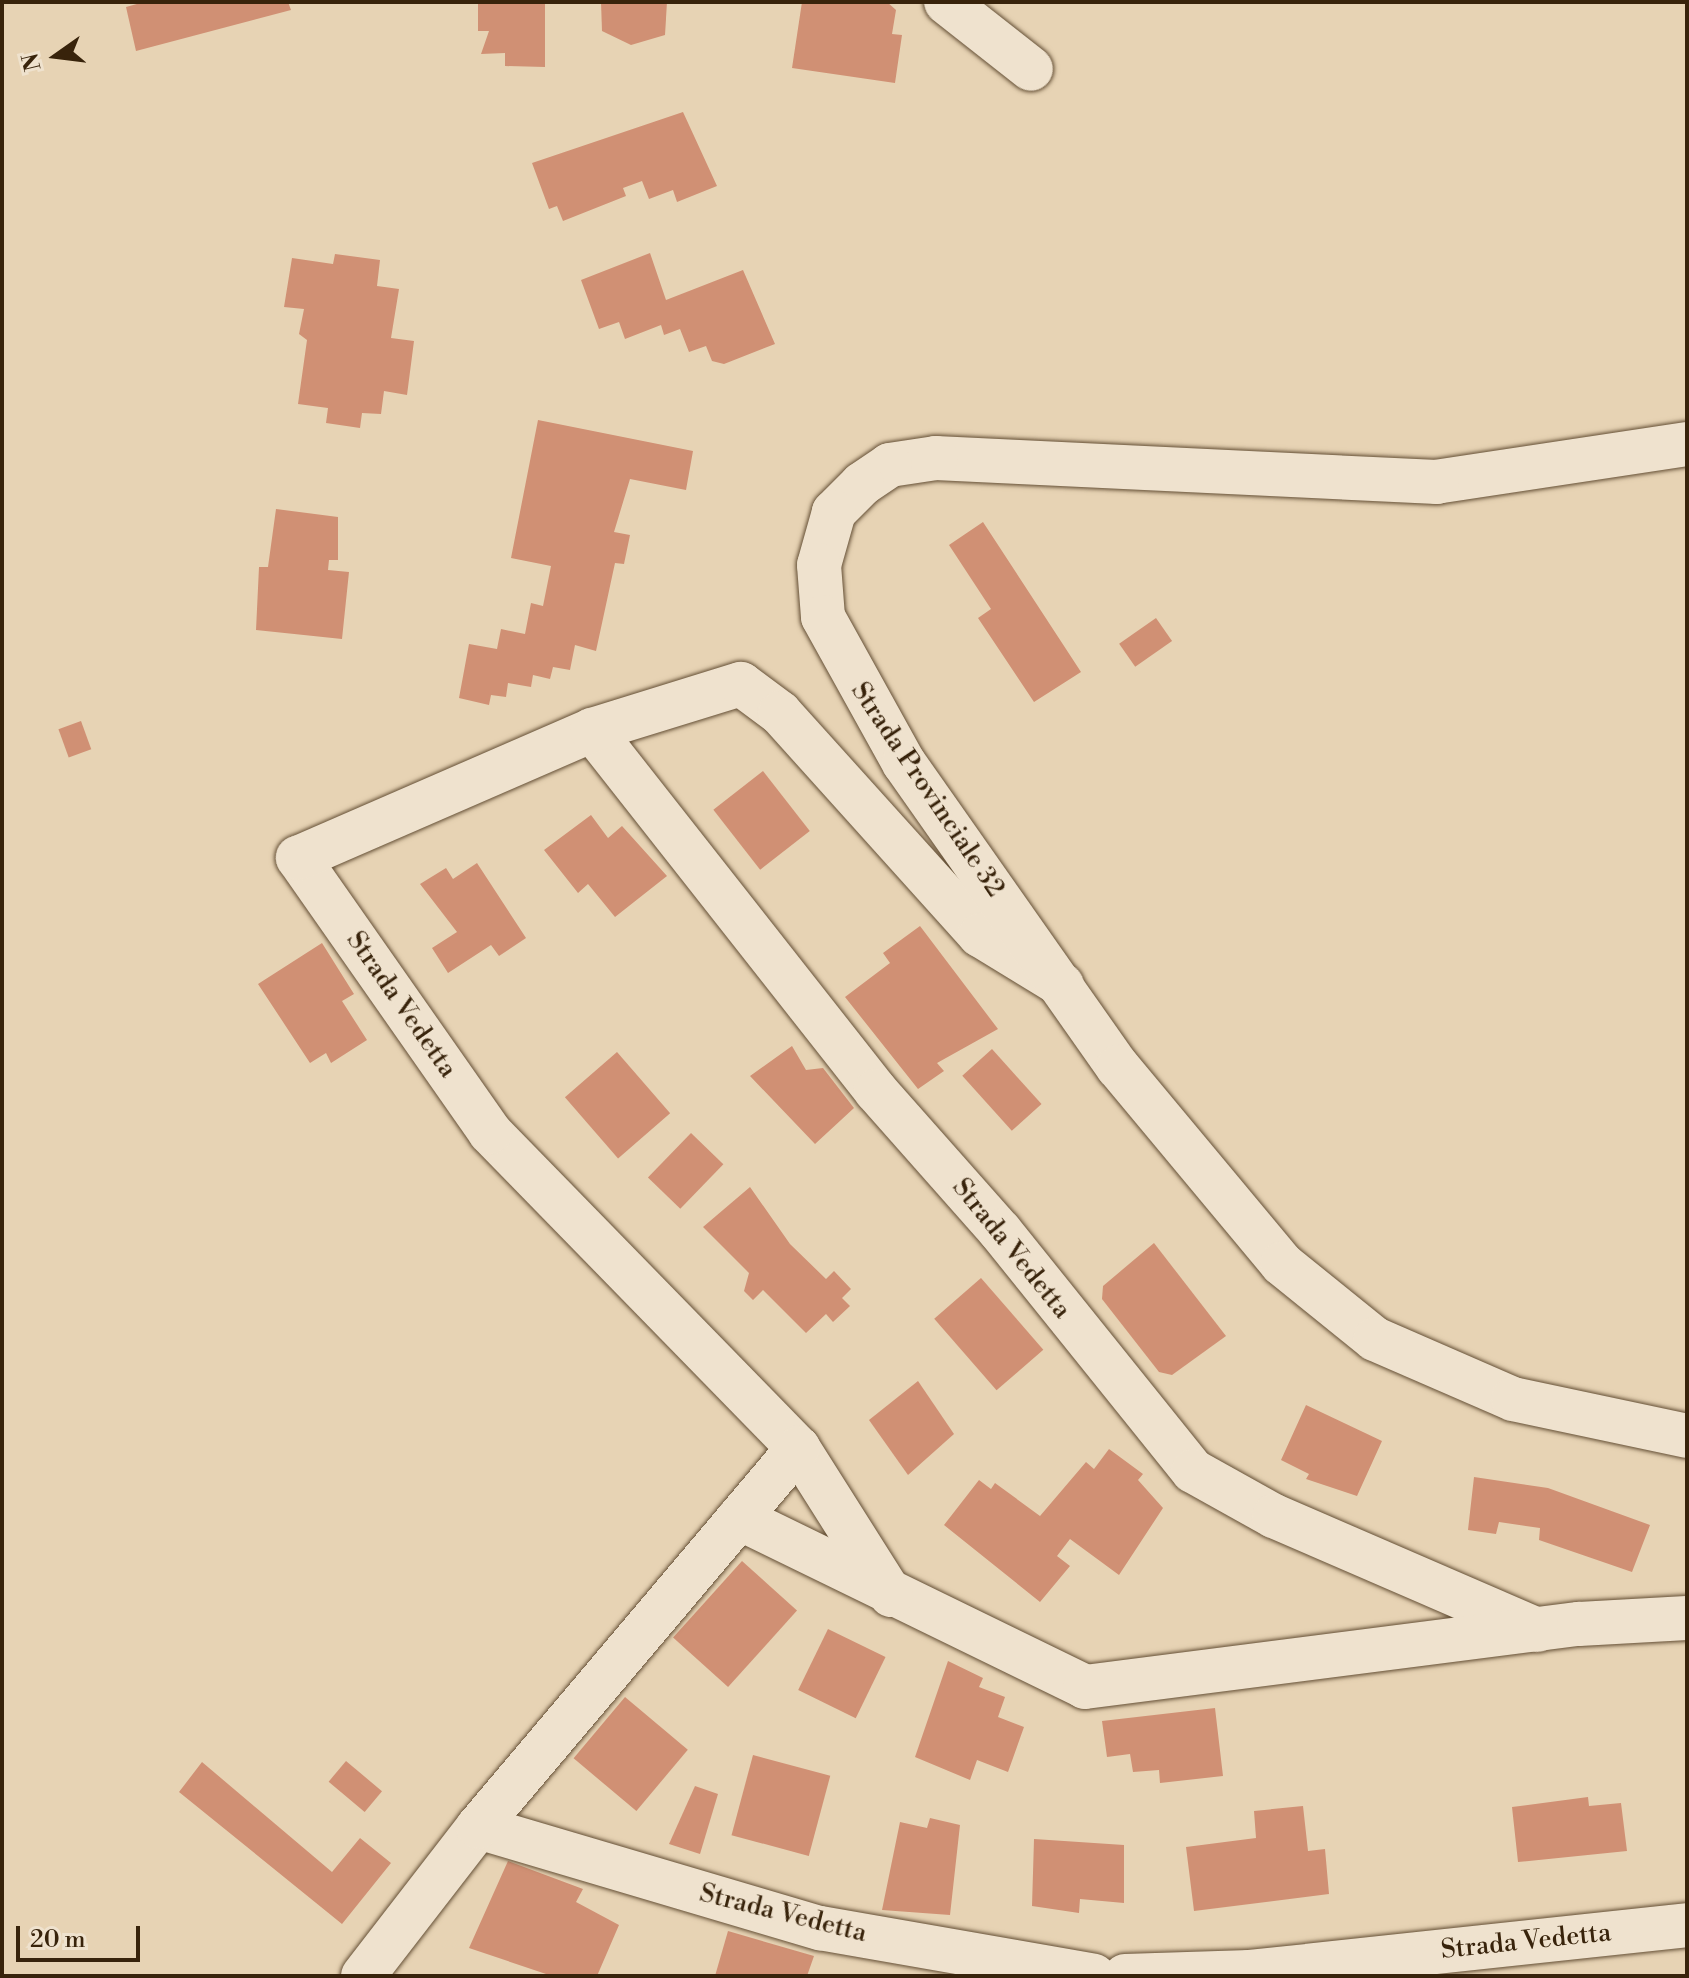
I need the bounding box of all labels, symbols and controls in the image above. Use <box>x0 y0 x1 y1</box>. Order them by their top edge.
north arrow <box>16 16 96 96</box>
text: N <box>17 50 47 74</box>
street label: Strada Provinciale 32 <box>844 677 1010 903</box>
street label: Strada Vedetta <box>339 926 463 1084</box>
street label: Strada Vedetta <box>945 1173 1077 1325</box>
street label: Strada Vedetta <box>696 1878 870 1950</box>
scale bar <box>20 1910 144 1960</box>
street label: Strada Vedetta <box>1439 1918 1613 1966</box>
text: 20 m <box>30 1925 86 1955</box>

